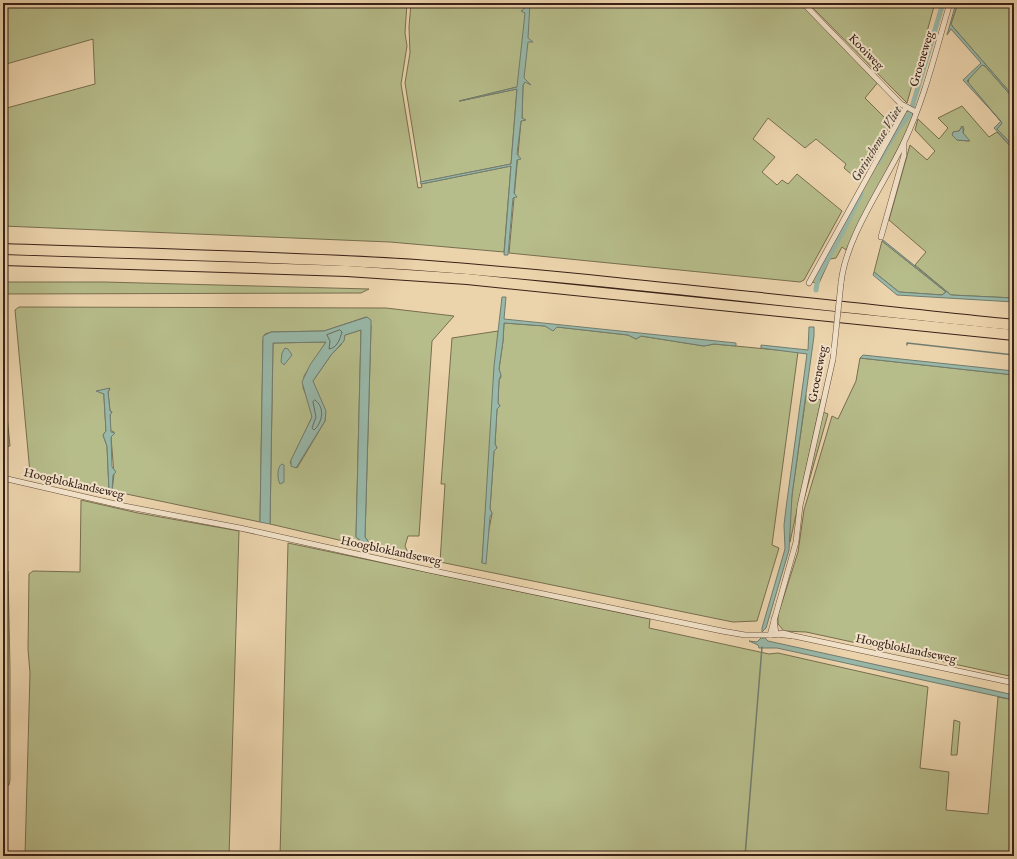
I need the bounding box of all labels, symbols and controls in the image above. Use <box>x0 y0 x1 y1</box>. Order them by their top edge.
street label: Groeneweg <box>906 29 938 89</box>
street label: Kooiweg <box>845 31 887 74</box>
water label: Gorinchemse Vliet <box>848 102 907 185</box>
street label: Groeneweg <box>805 344 831 404</box>
street label: Hoogbloklandseweg <box>22 465 126 503</box>
street label: Hoogbloklandseweg <box>339 533 443 569</box>
street label: Hoogbloklandseweg <box>854 631 958 667</box>

